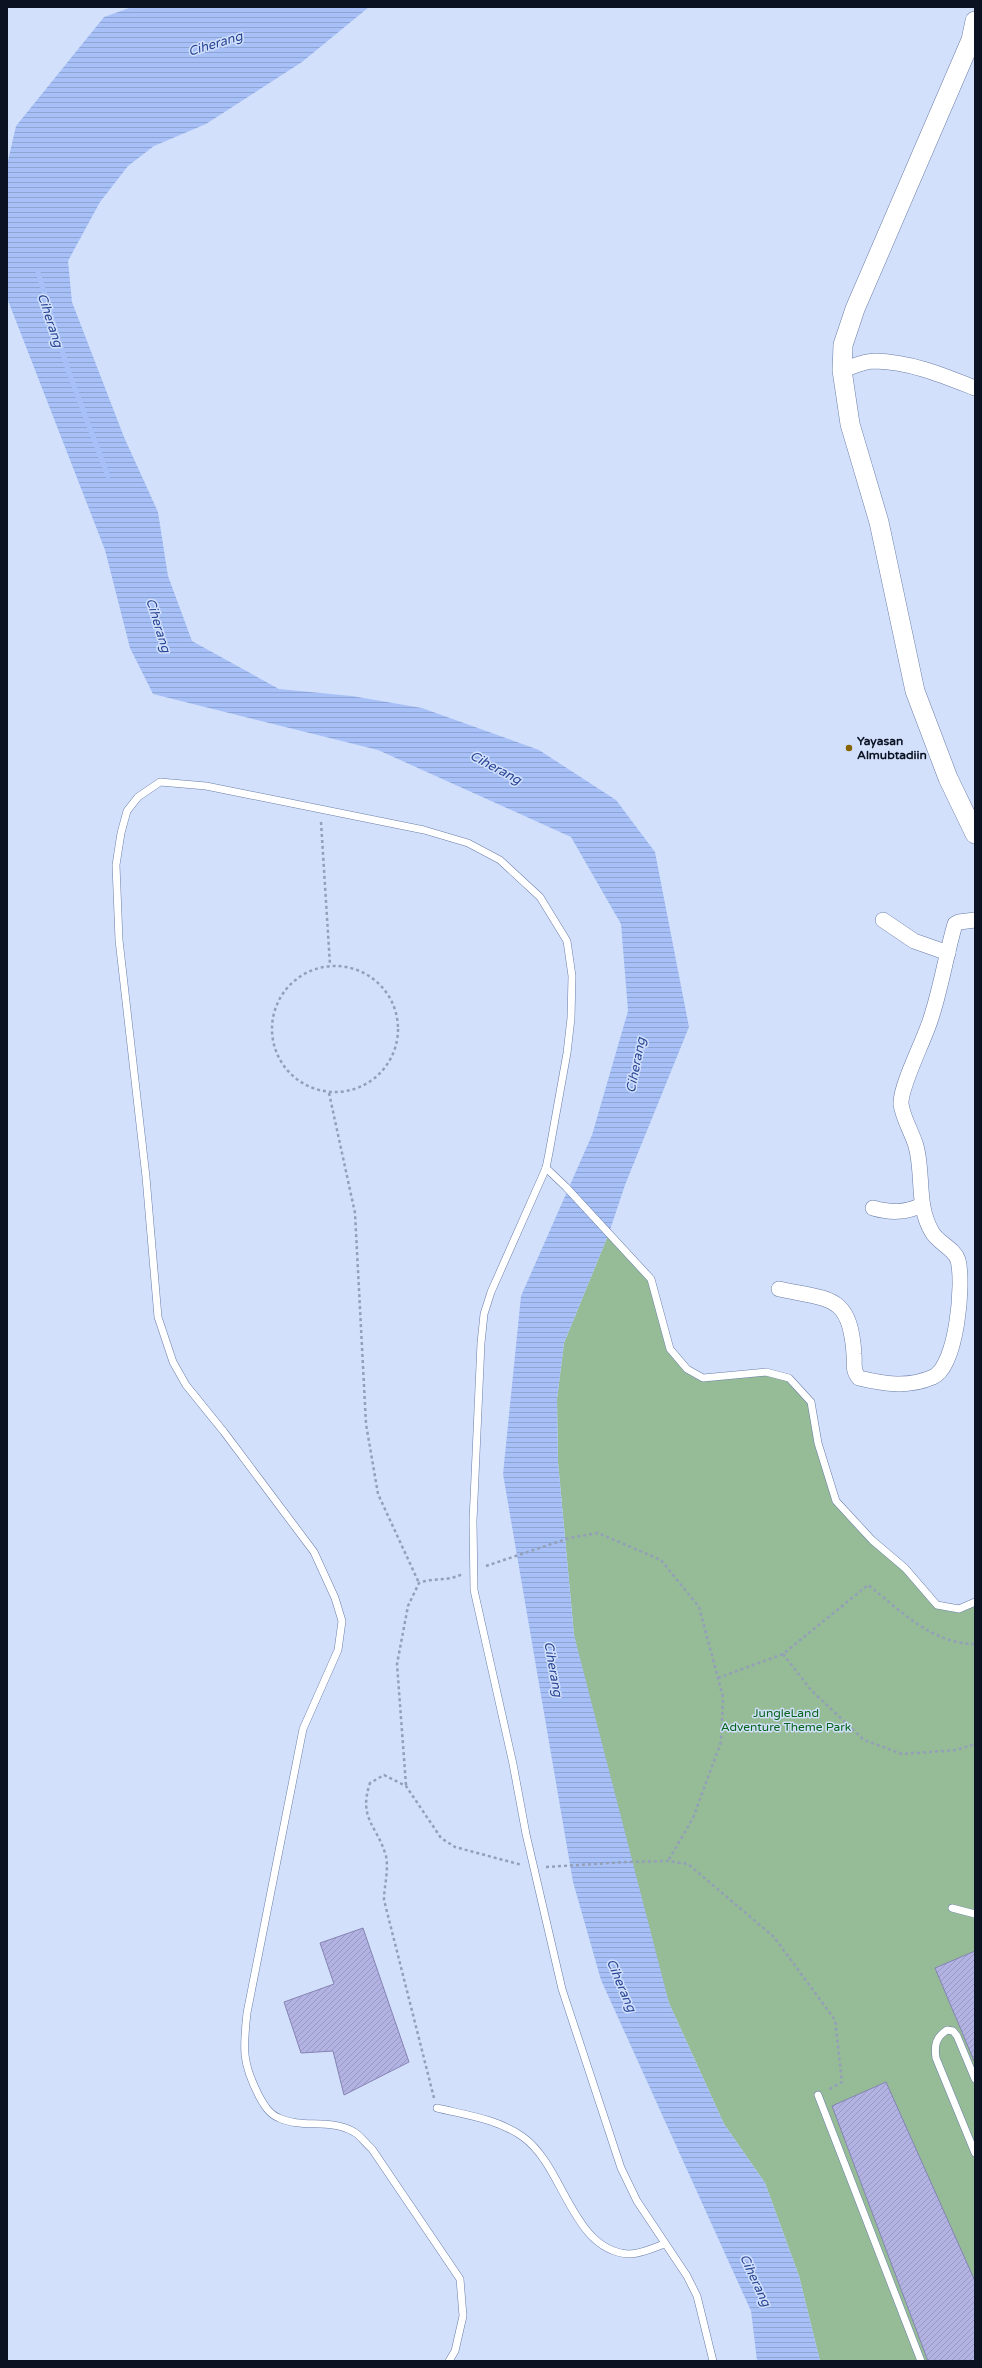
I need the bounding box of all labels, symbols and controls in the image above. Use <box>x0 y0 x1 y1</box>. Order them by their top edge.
water label: Ciherang <box>186 28 245 60</box>
water label: Ciherang <box>34 291 67 350</box>
water label: Ciherang <box>142 596 174 655</box>
place label: Yayasan Almubtadiin <box>857 734 927 762</box>
marker: Yayasan Almubtadiin <box>844 743 854 753</box>
water label: Ciherang <box>467 748 525 788</box>
water label: Ciherang <box>623 1035 649 1094</box>
water label: Ciherang <box>540 1640 566 1699</box>
park label: JungleLand Adventure Theme Park <box>721 1706 852 1734</box>
water label: Ciherang <box>603 1957 640 2015</box>
water label: Ciherang <box>736 2252 775 2310</box>

